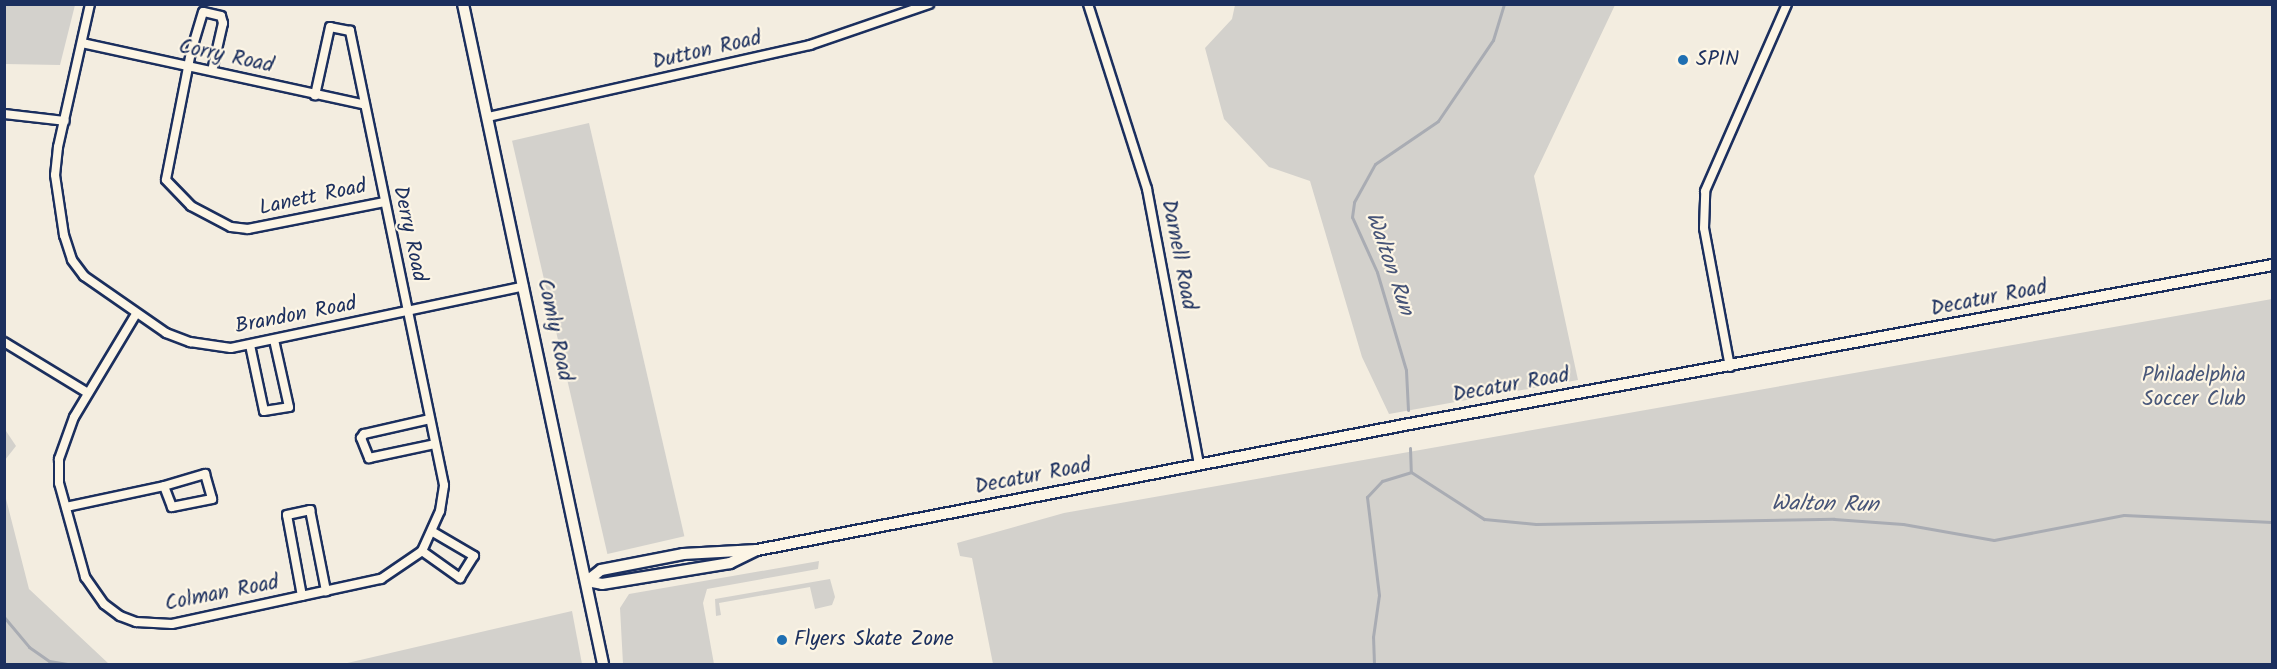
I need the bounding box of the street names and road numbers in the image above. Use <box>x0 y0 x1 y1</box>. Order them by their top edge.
street label: Dutton Road <box>650 26 764 76</box>
street label: Corry Road <box>176 35 276 79</box>
street label: Lanett Road <box>257 174 369 222</box>
street label: Derry Road <box>387 184 431 284</box>
street label: Darnell Road <box>1155 198 1201 312</box>
street label: Decatur Road <box>1929 275 2049 323</box>
street label: Comly Road <box>531 276 577 384</box>
street label: Brandon Road <box>233 292 359 340</box>
street label: Decatur Road <box>1451 363 1571 409</box>
street label: Decatur Road <box>973 453 1093 501</box>
street label: Colman Road <box>163 571 281 617</box>

